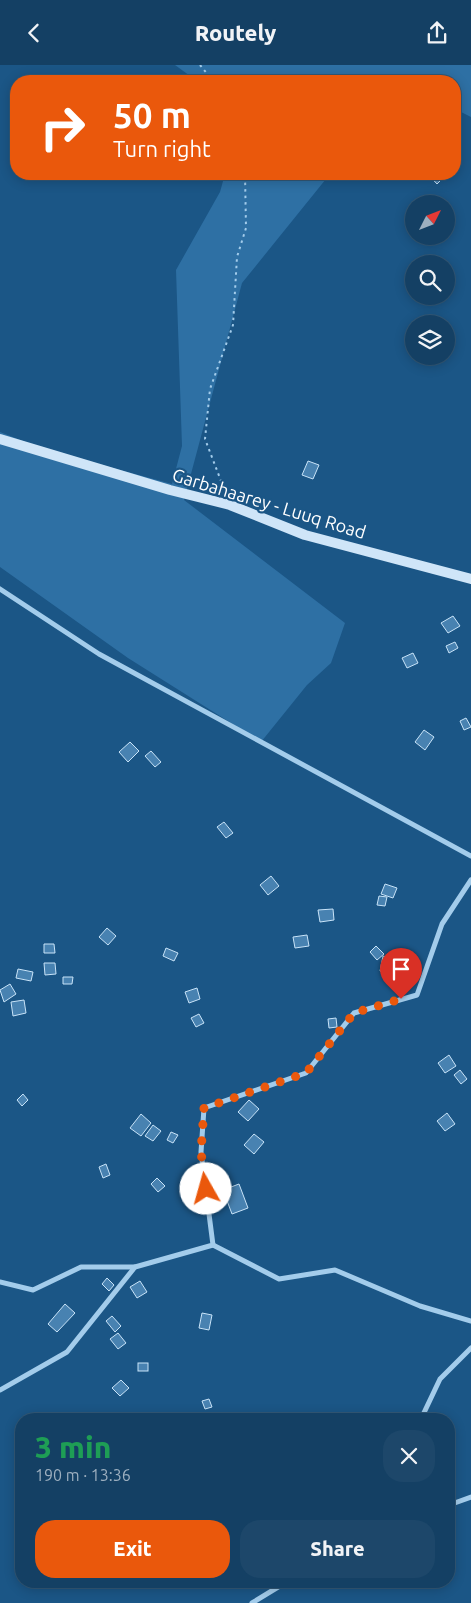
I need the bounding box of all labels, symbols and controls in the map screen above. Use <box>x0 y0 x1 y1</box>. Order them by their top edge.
icon: back <box>20 19 48 47</box>
icon: share <box>423 19 451 47</box>
text: Routely <box>195 20 276 45</box>
icon: right <box>30 95 95 160</box>
text: 50 m <box>113 95 191 135</box>
text: Turn right <box>113 136 211 161</box>
north arrow <box>405 195 455 245</box>
map controls <box>405 195 455 365</box>
button: search <box>405 255 455 305</box>
button: layers <box>405 315 455 365</box>
street label: Garbahaarey - Luuq Road <box>170 464 368 542</box>
pin <box>380 948 422 999</box>
icon: arrive <box>387 955 415 983</box>
position arrow <box>179 1162 231 1214</box>
text: 3 min <box>35 1430 111 1464</box>
button: close <box>383 1430 435 1482</box>
text: 190 m · 13:36 <box>35 1466 131 1484</box>
button: Exit <box>35 1520 230 1578</box>
button: Share <box>240 1520 435 1578</box>

